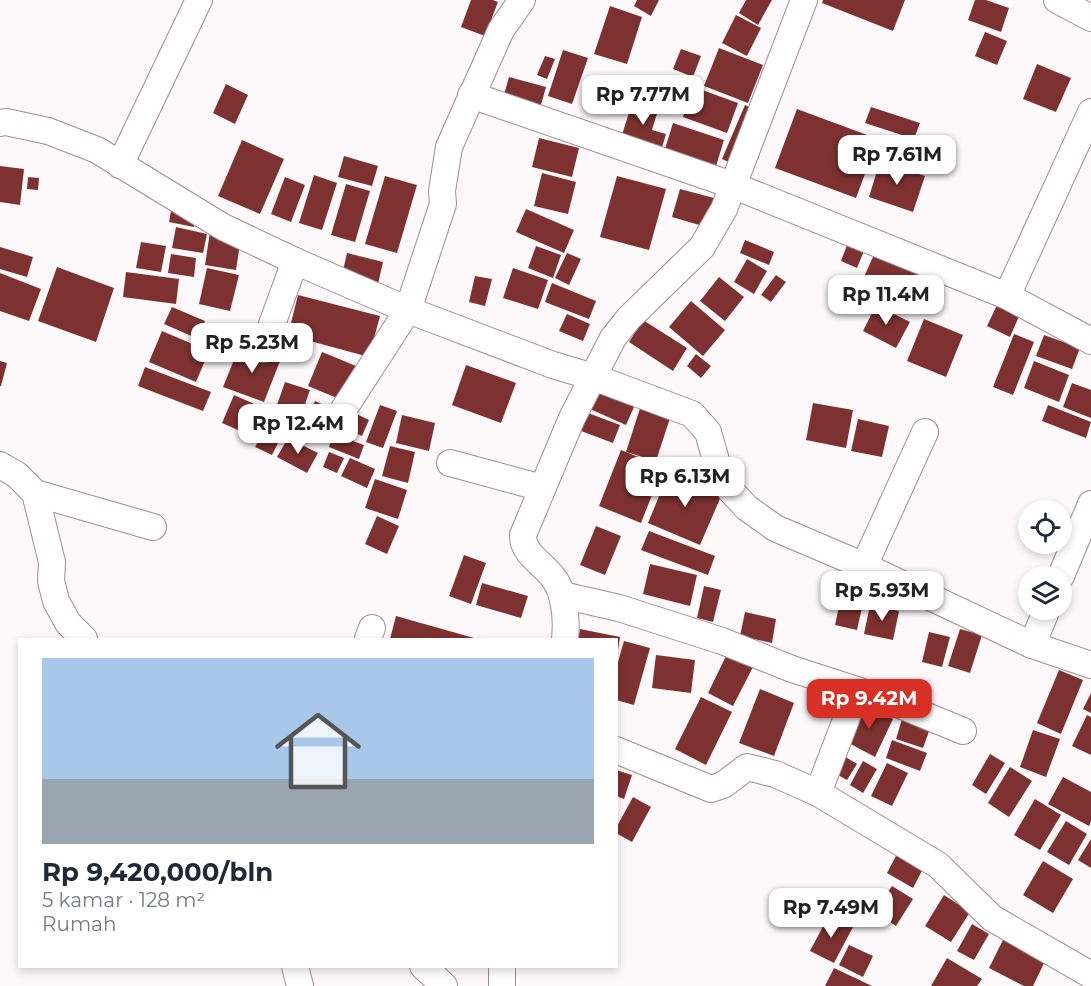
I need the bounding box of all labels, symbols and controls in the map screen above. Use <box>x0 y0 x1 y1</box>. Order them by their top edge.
pin: Rp 7.77M <box>581 75 705 126</box>
text: Rp 7.77M <box>596 82 690 106</box>
pin: Rp 7.61M <box>835 135 959 186</box>
text: Rp 7.61M <box>852 142 942 166</box>
pin: Rp 11.4M <box>824 275 948 326</box>
text: Rp 11.4M <box>842 282 930 306</box>
pin: Rp 5.23M <box>190 323 314 374</box>
text: Rp 5.23M <box>205 330 299 354</box>
pin: Rp 12.4M <box>236 404 360 455</box>
text: Rp 12.4M <box>252 411 344 435</box>
pin: Rp 6.13M <box>623 457 747 508</box>
text: Rp 6.13M <box>640 464 730 488</box>
map controls <box>1018 500 1072 620</box>
button: locate <box>1018 500 1072 554</box>
button: layers <box>1018 566 1072 620</box>
pin: Rp 5.93M <box>820 571 944 622</box>
text: Rp 5.93M <box>835 578 929 602</box>
pin: Rp 9.42M <box>807 679 931 730</box>
text: Rp 9.42M <box>821 686 917 710</box>
icon: home <box>264 697 372 805</box>
text: Rp 9,420,000/bln <box>42 856 273 888</box>
text: 5 kamar · 128 m² <box>42 888 205 912</box>
pin: Rp 7.49M <box>769 888 893 939</box>
text: Rp 7.49M <box>783 895 879 919</box>
text: Rumah <box>42 912 116 936</box>

